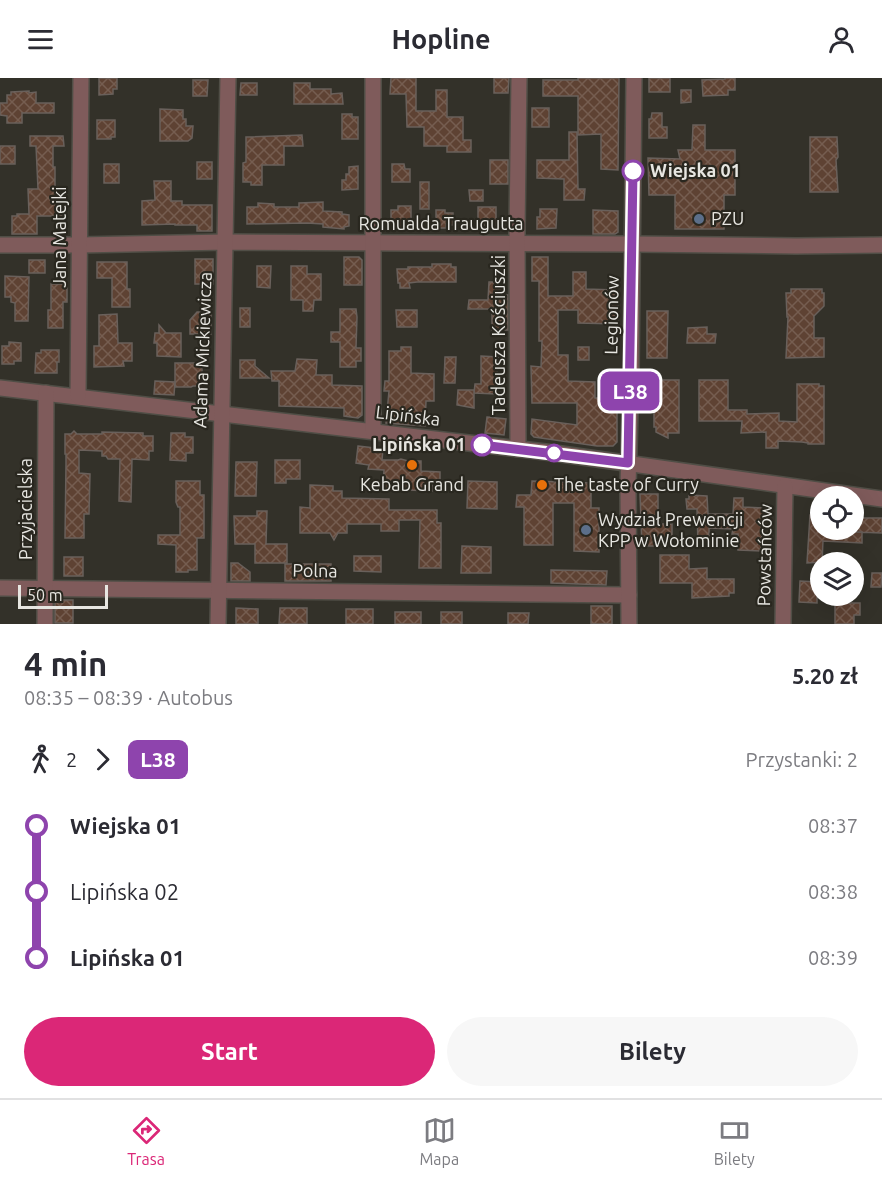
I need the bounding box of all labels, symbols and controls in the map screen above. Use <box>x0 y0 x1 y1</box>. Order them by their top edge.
icon: menu <box>24 23 57 56</box>
icon: person <box>825 23 858 56</box>
text: Hopline <box>391 24 491 54</box>
marker: Wiejska 01 <box>622 160 644 182</box>
place label: Wiejska 01 <box>650 160 741 180</box>
street label: Jana Matejki <box>49 186 69 288</box>
place label: PZU <box>711 208 744 228</box>
marker: PZU <box>692 212 706 226</box>
street label: Romualda Traugutta <box>358 213 524 233</box>
street label: Tadeusza Kościuszki <box>488 255 508 415</box>
street label: Adama Mickiewicza <box>189 271 215 428</box>
street label: Legionów <box>600 275 622 355</box>
line badge: L38 <box>596 372 664 410</box>
text: L38 <box>612 379 648 403</box>
street label: Lipińska <box>375 401 442 429</box>
place label: Lipińska 01 <box>372 434 466 454</box>
marker: Lipińska 01 <box>471 434 493 456</box>
unlabelled marker <box>545 444 563 462</box>
street label: Przyjacielska <box>15 458 35 560</box>
marker: Kebab Grand <box>405 458 419 472</box>
place label: Kebab Grand <box>360 474 464 494</box>
place label: The taste of Curry <box>554 474 699 494</box>
marker: The taste of Curry <box>535 478 549 492</box>
map controls <box>810 486 864 606</box>
button: locate <box>810 486 864 540</box>
street label: Powstańców <box>753 504 775 606</box>
place label: Wydział Prewencji KPP w Wołominie <box>598 509 743 550</box>
marker: Wydział Prewencji KPP w Wołominie <box>579 523 593 537</box>
button: layers <box>810 552 864 606</box>
street label: Polna <box>292 560 338 580</box>
scale bar <box>18 582 108 610</box>
text: 50 m <box>27 586 63 604</box>
text: 4 min <box>24 645 107 682</box>
text: 5.20 zł <box>792 663 858 688</box>
text: 08:35 – 08:39 · Autobus <box>24 686 233 709</box>
icon: walk <box>24 743 57 776</box>
icon: forward <box>86 743 119 776</box>
text: L38 <box>140 747 176 771</box>
text: 2 <box>66 748 77 771</box>
text: Przystanki: 2 <box>746 748 858 771</box>
text: Wiejska 01 <box>70 813 181 838</box>
text: 08:37 <box>808 814 858 837</box>
text: Lipińska 02 <box>70 879 179 904</box>
text: 08:38 <box>808 880 858 903</box>
text: Lipińska 01 <box>70 945 185 970</box>
text: 08:39 <box>808 946 858 969</box>
button: Start <box>24 1017 435 1086</box>
button: Bilety <box>447 1017 858 1086</box>
tab: Trasa <box>127 1114 165 1168</box>
tab: Mapa <box>419 1114 459 1168</box>
tab: Bilety <box>714 1114 755 1168</box>

